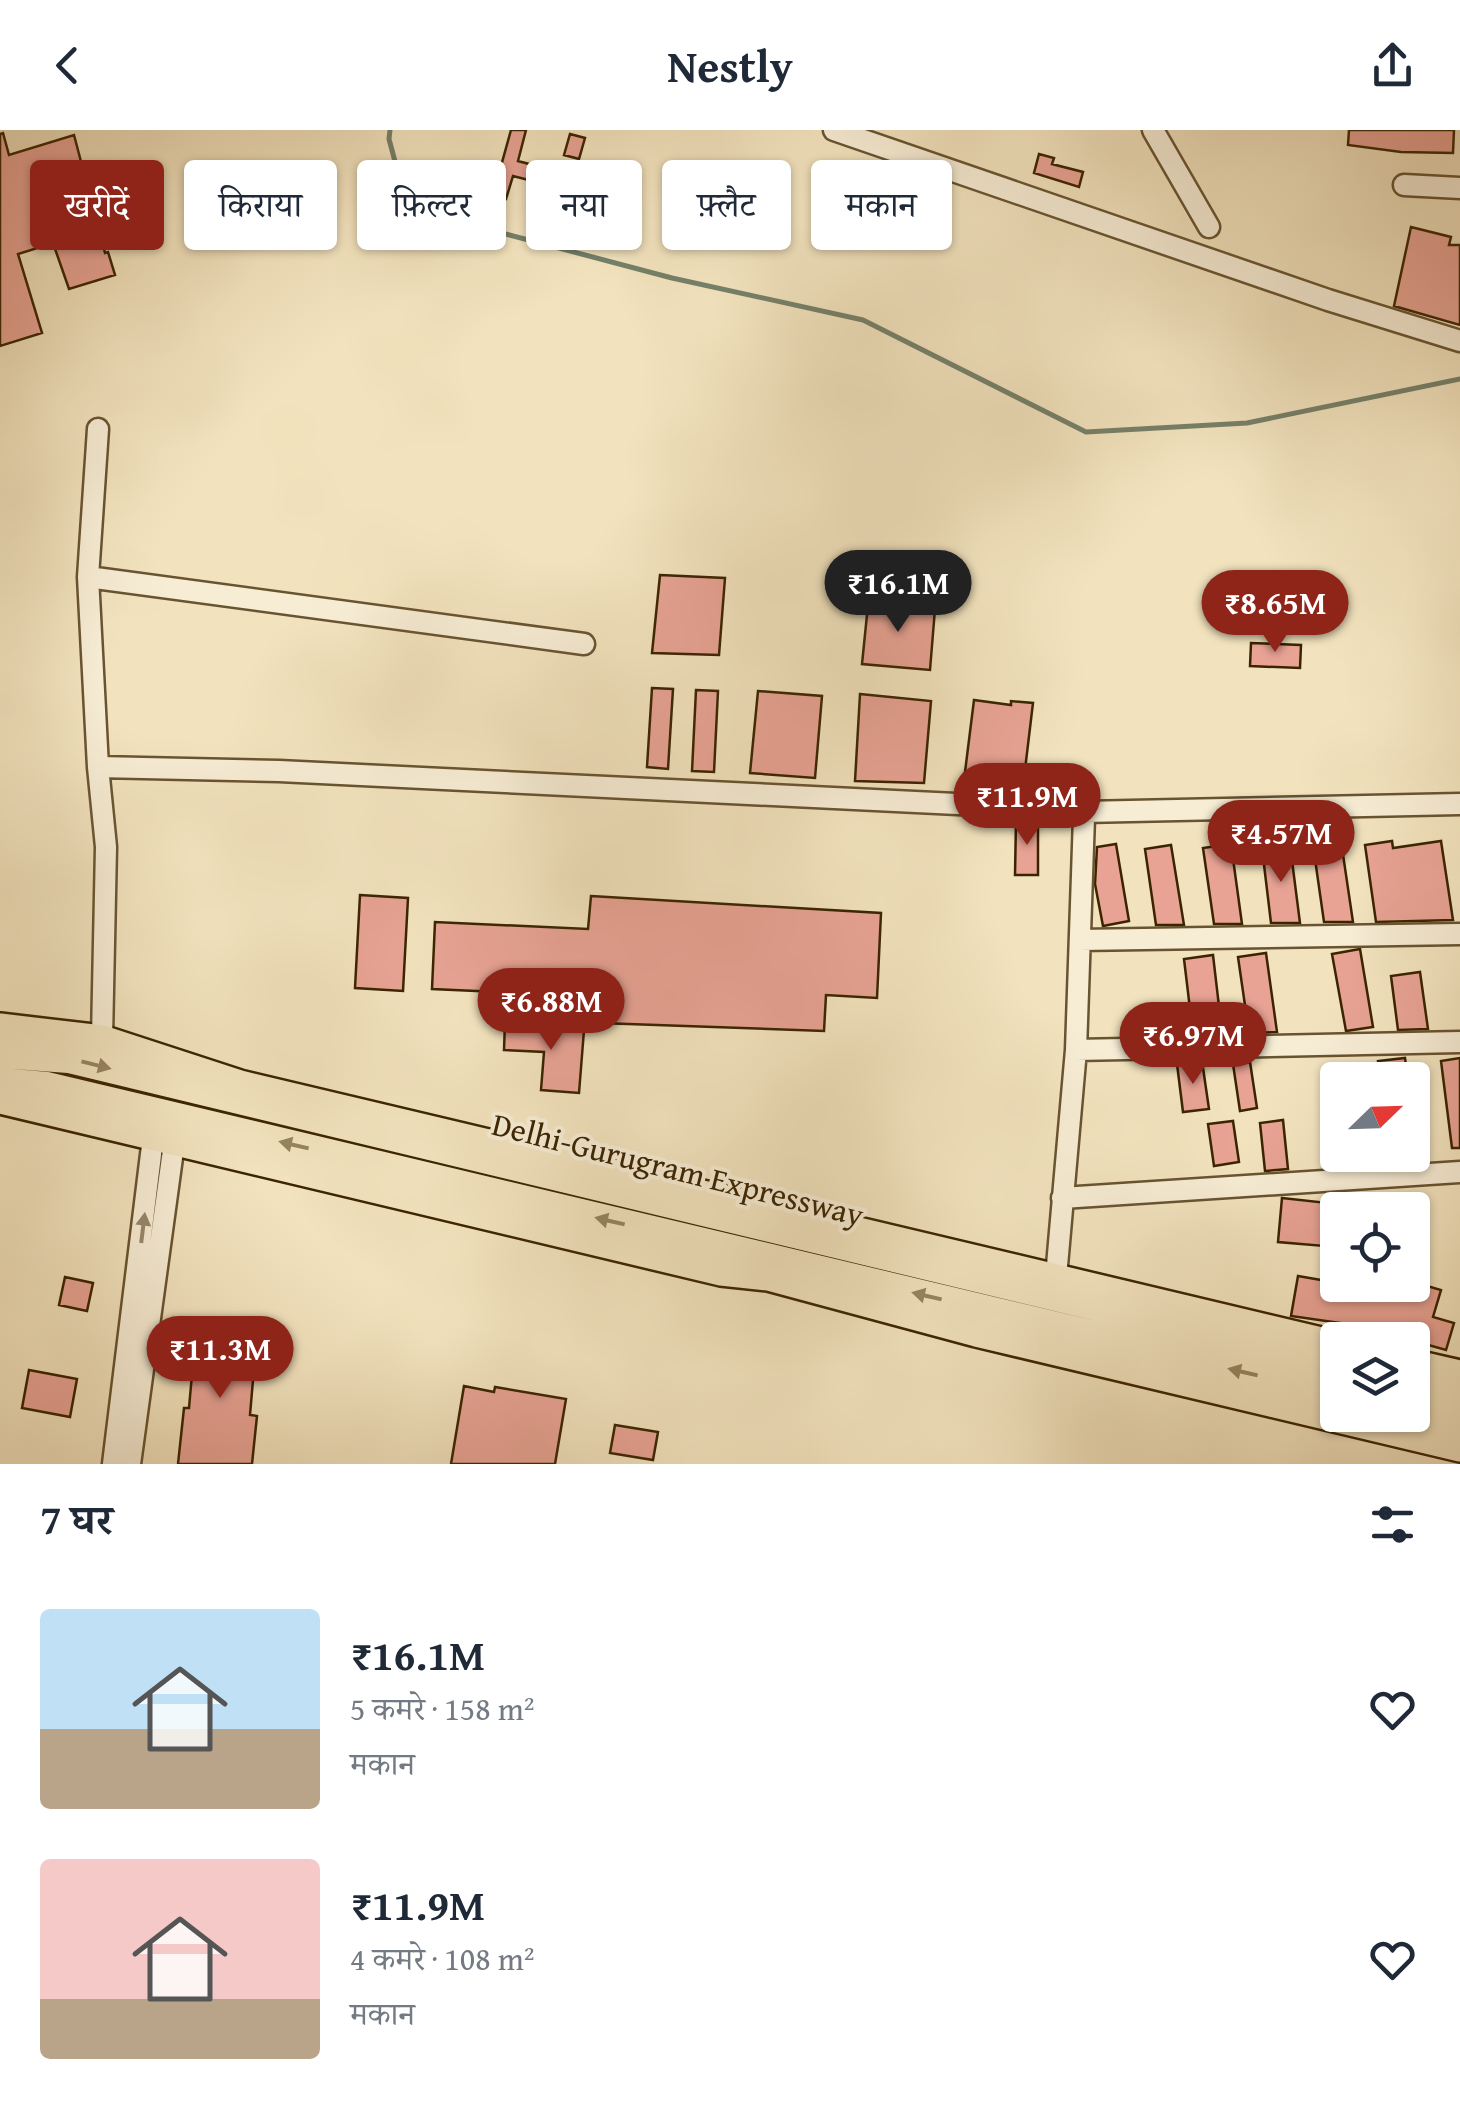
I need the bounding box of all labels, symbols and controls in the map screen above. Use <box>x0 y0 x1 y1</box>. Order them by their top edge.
text: Nestly <box>667 33 793 98</box>
icon: back <box>40 38 95 93</box>
icon: share <box>1365 38 1420 93</box>
chip: खरीदें <box>30 160 164 250</box>
chip: किराया <box>184 160 337 250</box>
chip: फ़िल्टर <box>357 160 506 250</box>
chip: नया <box>526 160 642 250</box>
chip: फ़्लैट <box>662 160 791 250</box>
chip: मकान <box>811 160 952 250</box>
pin: ₹16.1M <box>817 550 979 635</box>
text: ₹16.1M <box>847 559 949 606</box>
pin: ₹8.65M <box>1194 570 1356 655</box>
text: ₹8.65M <box>1224 579 1326 626</box>
pin: ₹11.9M <box>946 763 1108 848</box>
text: ₹11.9M <box>976 772 1078 819</box>
pin: ₹4.57M <box>1200 800 1362 885</box>
text: ₹4.57M <box>1230 809 1332 856</box>
pin: ₹6.88M <box>470 968 632 1053</box>
text: ₹6.88M <box>500 977 602 1024</box>
pin: ₹6.97M <box>1112 1002 1274 1087</box>
text: ₹6.97M <box>1142 1011 1244 1058</box>
one-way arrow <box>81 1058 112 1073</box>
north arrow <box>1320 1062 1430 1172</box>
map controls <box>1320 1062 1430 1432</box>
street label: Delhi-Gurugram Expressway <box>487 1100 869 1238</box>
one-way arrow <box>278 1137 309 1152</box>
button: locate <box>1320 1192 1430 1302</box>
one-way arrow <box>135 1212 151 1244</box>
one-way arrow <box>594 1213 625 1228</box>
one-way arrow <box>911 1288 942 1303</box>
pin: ₹11.3M <box>139 1316 301 1401</box>
button: layers <box>1320 1322 1430 1432</box>
text: ₹11.3M <box>169 1325 271 1372</box>
one-way arrow <box>1227 1364 1258 1379</box>
text: 7 घर <box>40 1488 113 1549</box>
icon: filters <box>1365 1497 1420 1552</box>
text: ₹16.1M <box>350 1624 485 1685</box>
icon: home <box>120 1649 240 1769</box>
icon: heart <box>1365 1682 1420 1737</box>
text: 5 कमरे · 158 m² <box>350 1685 535 1732</box>
text: मकान <box>350 1740 415 1787</box>
text: ₹11.9M <box>350 1874 485 1935</box>
icon: home <box>120 1899 240 2019</box>
icon: heart <box>1365 1932 1420 1987</box>
text: 4 कमरे · 108 m² <box>350 1935 535 1982</box>
text: मकान <box>350 1990 415 2037</box>

